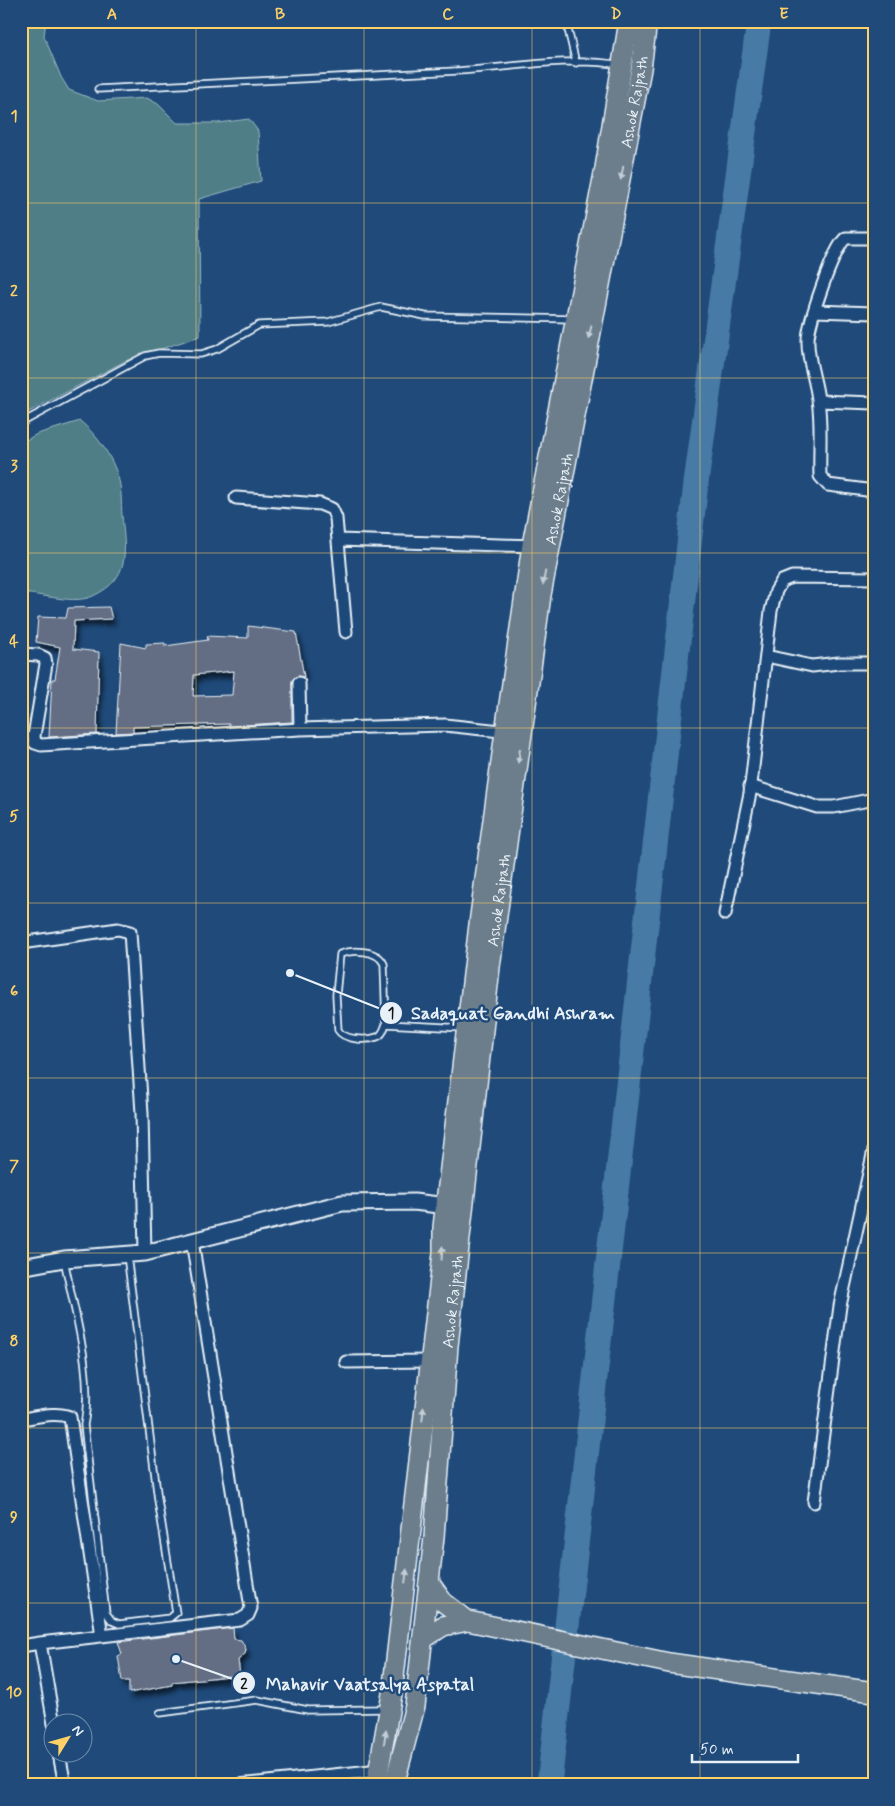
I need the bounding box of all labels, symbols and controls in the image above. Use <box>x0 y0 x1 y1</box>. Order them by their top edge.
text: A <box>107 4 117 25</box>
text: B <box>275 4 285 25</box>
text: C <box>442 4 454 25</box>
text: D <box>610 4 622 25</box>
text: E <box>779 4 789 25</box>
street label: Ashok Rajpath <box>616 55 653 150</box>
text: 1 <box>10 106 18 127</box>
one-way arrow <box>617 165 625 181</box>
text: 2 <box>10 281 18 302</box>
one-way arrow <box>586 325 594 340</box>
street label: Ashok Rajpath <box>540 451 578 547</box>
text: 3 <box>10 456 18 477</box>
one-way arrow <box>540 570 548 586</box>
text: 4 <box>9 631 19 652</box>
one-way arrow <box>515 749 523 765</box>
text: 5 <box>9 806 19 827</box>
street label: Ashok Rajpath <box>482 853 516 948</box>
text: 6 <box>10 981 18 1002</box>
callout: Sadaquat Gandhi Ashram <box>378 996 623 1029</box>
text: Sadaquat Gandhi Ashram <box>411 1002 615 1026</box>
text: 1 <box>388 1004 394 1024</box>
text: 7 <box>9 1156 19 1177</box>
one-way arrow <box>439 1245 447 1261</box>
street label: Ashok Rajpath <box>437 1254 468 1349</box>
text: 8 <box>9 1331 19 1352</box>
one-way arrow <box>419 1406 427 1422</box>
text: 9 <box>10 1507 18 1528</box>
one-way arrow <box>402 1567 410 1583</box>
callout: Mahavir Vaatsalya Aspatal <box>231 1667 483 1700</box>
text: Mahavir Vaatsalya Aspatal <box>266 1673 474 1697</box>
text: 2 <box>240 1675 248 1695</box>
text: 10 <box>6 1682 22 1703</box>
north arrow <box>42 1714 92 1764</box>
text: N <box>68 1722 88 1740</box>
one-way arrow <box>382 1729 390 1745</box>
scale bar <box>692 1731 799 1763</box>
text: 50 m <box>700 1740 734 1760</box>

